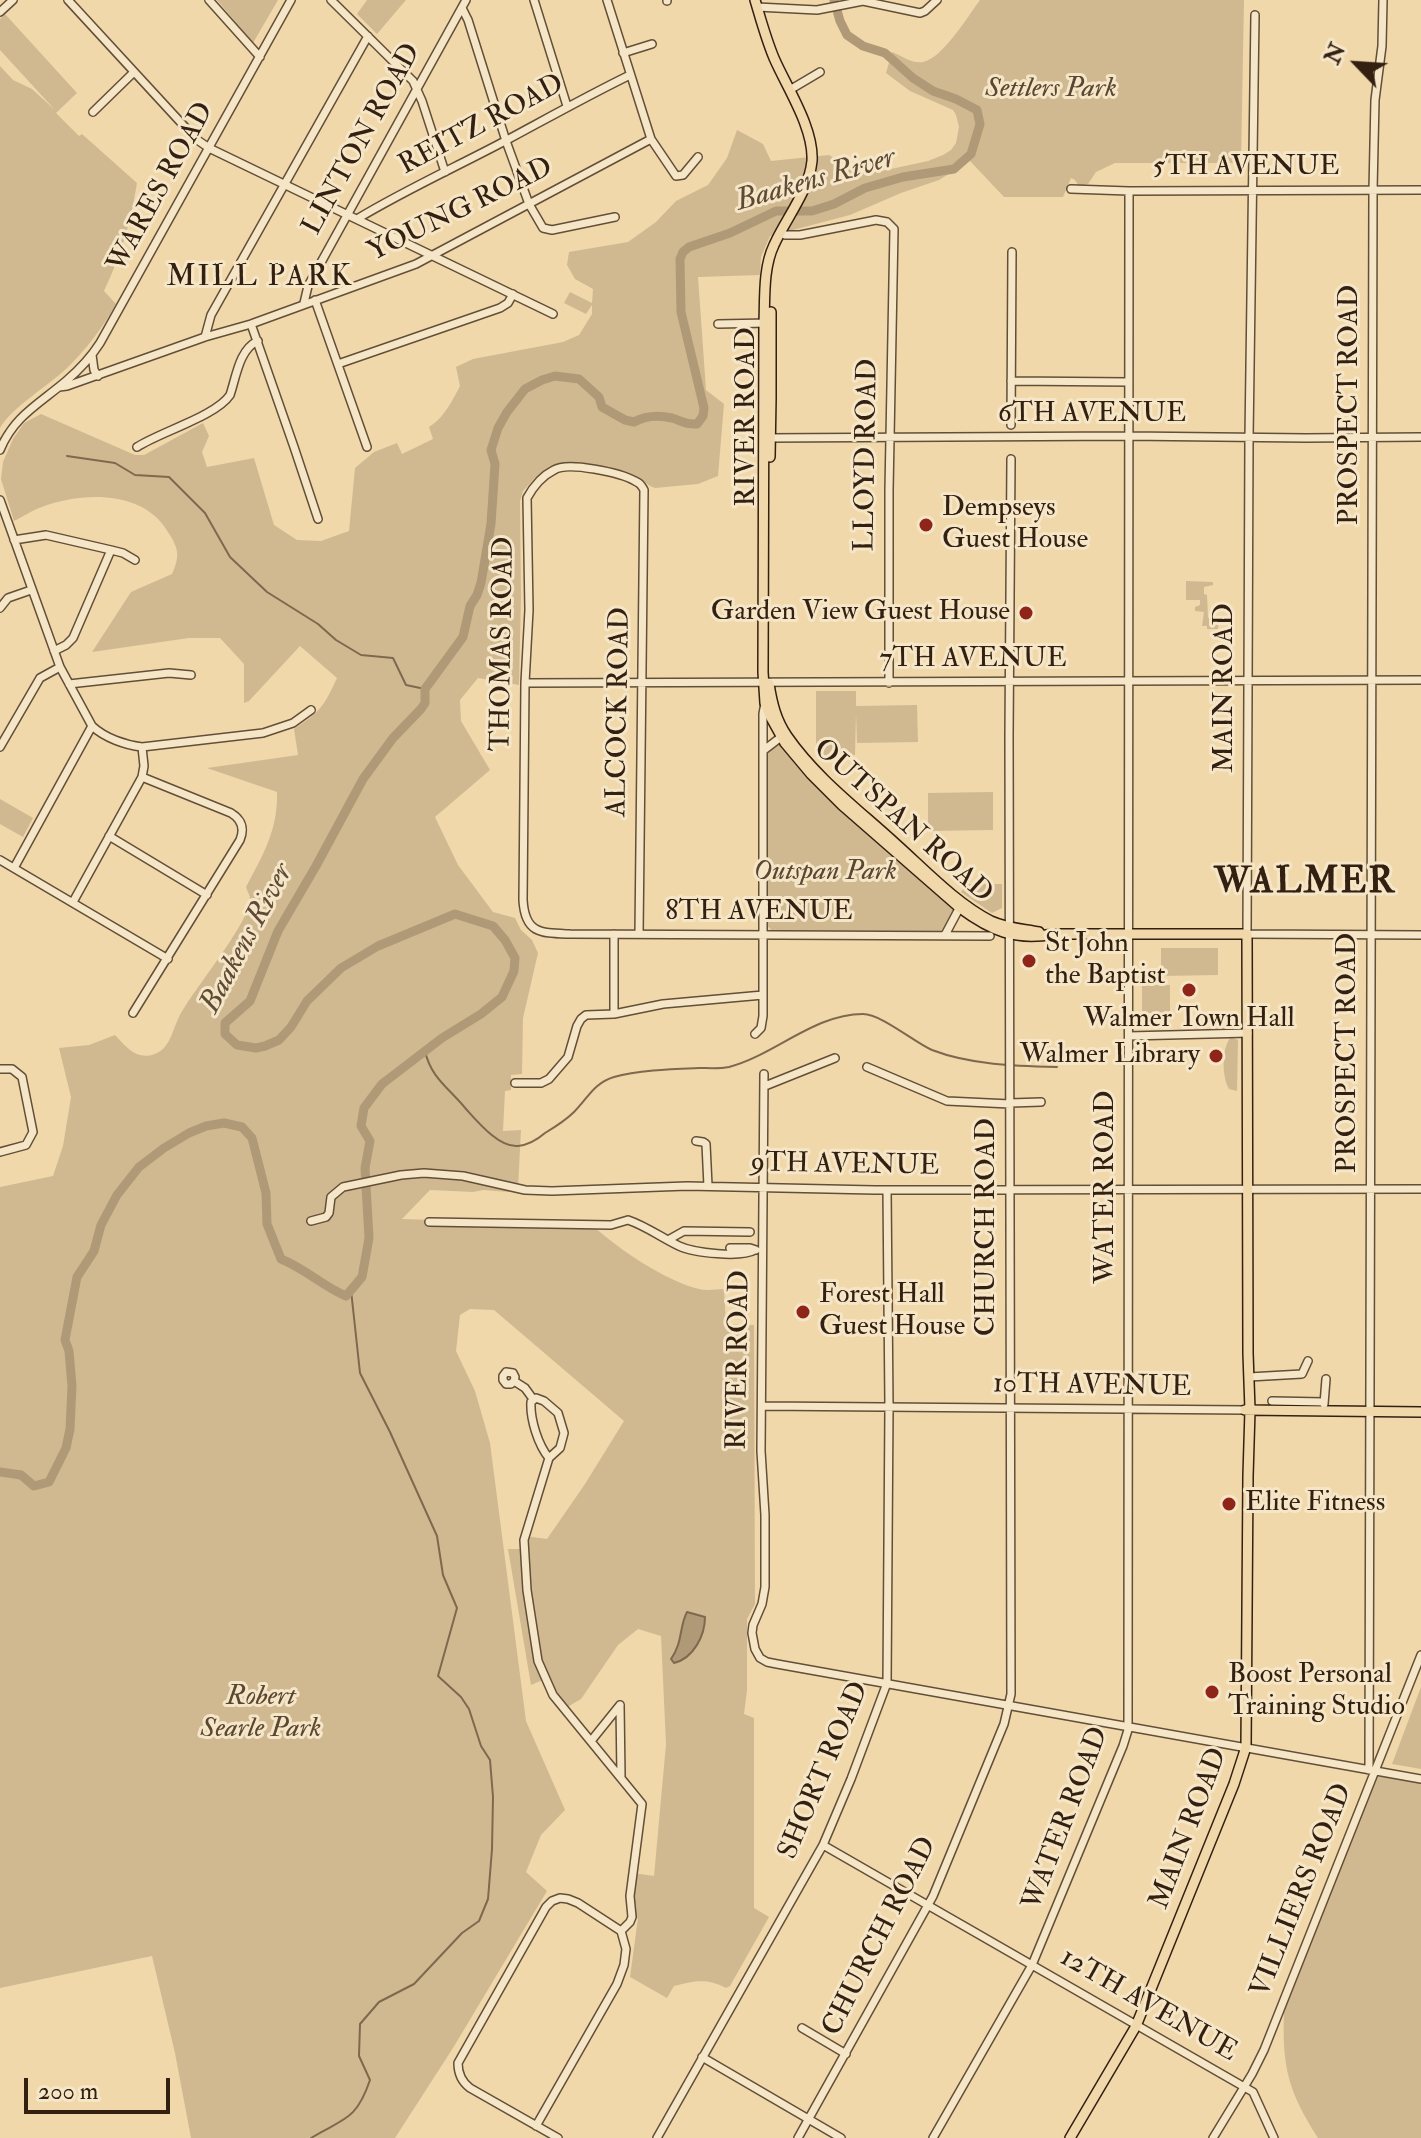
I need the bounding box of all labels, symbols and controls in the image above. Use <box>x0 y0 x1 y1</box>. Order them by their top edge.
north arrow <box>1317 24 1397 104</box>
street label: LINTON ROAD <box>297 39 429 241</box>
text: N <box>1318 39 1352 69</box>
street label: REITZ ROAD <box>394 69 570 183</box>
park label: Settlers Park <box>985 73 1117 107</box>
street label: WARES ROAD <box>102 97 222 279</box>
water label: Baakens River <box>732 141 900 221</box>
street label: 5TH AVENUE <box>1153 151 1339 185</box>
street label: YOUNG ROAD <box>363 152 559 270</box>
district label: MILL PARK <box>166 261 354 297</box>
street label: PROSPECT ROAD <box>1334 285 1368 525</box>
street label: RIVER ROAD <box>731 327 765 507</box>
street label: LLOYD ROAD <box>850 358 886 552</box>
street label: 6TH AVENUE <box>998 398 1186 432</box>
place label: Dempseys Guest House <box>942 492 1088 558</box>
marker: Dempseys Guest House <box>917 516 935 534</box>
street label: THOMAS ROAD <box>485 536 523 752</box>
place label: Garden View Guest House <box>711 596 1010 630</box>
street label: MAIN ROAD <box>1209 603 1243 773</box>
marker: Garden View Guest House <box>1017 604 1035 622</box>
street label: ALCOCK ROAD <box>601 607 639 817</box>
street label: 7TH AVENUE <box>879 643 1067 677</box>
street label: OUTSPAN ROAD <box>806 733 998 911</box>
park label: Outspan Park <box>753 856 897 890</box>
water label: Baakens River <box>194 858 302 1020</box>
district label: WALMER <box>1214 862 1396 906</box>
street label: 8TH AVENUE <box>665 896 853 930</box>
place label: St John the Baptist <box>1045 928 1166 994</box>
street label: PROSPECT ROAD <box>1332 933 1366 1173</box>
marker: St John the Baptist <box>1020 952 1038 970</box>
marker: Walmer Town Hall <box>1180 981 1198 999</box>
place label: Walmer Town Hall <box>1083 1003 1295 1037</box>
place label: Walmer Library <box>1020 1039 1200 1073</box>
marker: Walmer Library <box>1207 1047 1225 1065</box>
street label: WATER ROAD <box>1090 1090 1124 1284</box>
street label: CHURCH ROAD <box>971 1118 1005 1336</box>
street label: 9TH AVENUE <box>750 1148 940 1184</box>
street label: RIVER ROAD <box>722 1270 758 1450</box>
place label: Forest Hall Guest House <box>819 1279 965 1345</box>
marker: Forest Hall Guest House <box>794 1303 812 1321</box>
street label: 10TH AVENUE <box>992 1368 1192 1406</box>
place label: Elite Fitness <box>1245 1487 1385 1521</box>
marker: Elite Fitness <box>1220 1495 1238 1513</box>
place label: Boost Personal Training Studio <box>1228 1659 1405 1725</box>
street label: SHORT ROAD <box>773 1677 877 1865</box>
park label: Robert Searle Park <box>201 1681 321 1747</box>
marker: Boost Personal Training Studio <box>1203 1683 1221 1701</box>
street label: WATER ROAD <box>1017 1723 1117 1915</box>
street label: MAIN ROAD <box>1144 1744 1236 1914</box>
street label: VILLIERS ROAD <box>1245 1779 1361 2003</box>
street label: CHURCH ROAD <box>816 1832 946 2042</box>
street label: 12TH AVENUE <box>1054 1942 1242 2070</box>
scale bar <box>28 2062 174 2112</box>
text: 200 m <box>38 2076 98 2107</box>

